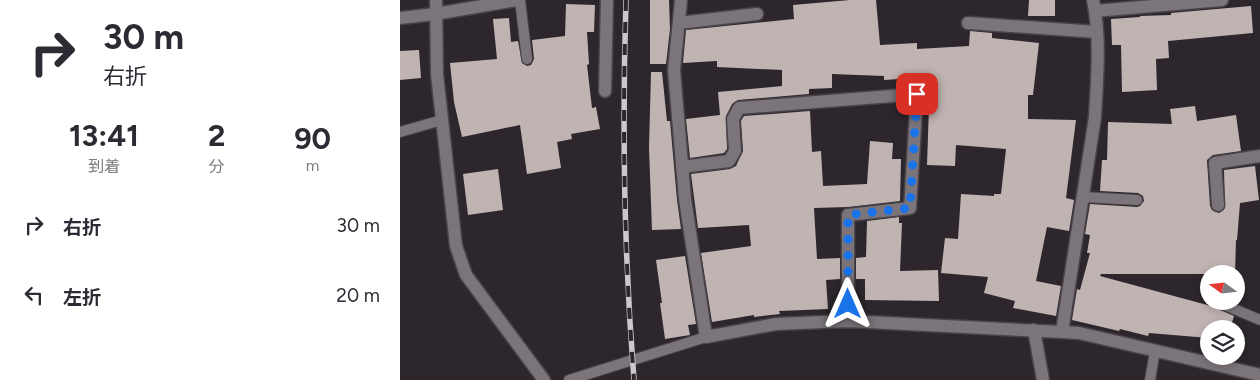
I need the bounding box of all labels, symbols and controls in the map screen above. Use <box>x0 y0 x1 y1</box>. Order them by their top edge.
text: 30 m <box>103 16 184 58</box>
icon: right <box>20 20 85 85</box>
text: 右折 <box>103 63 147 90</box>
pin <box>896 73 938 115</box>
icon: arrive <box>903 80 931 108</box>
text: 13:41 <box>69 117 139 154</box>
text: 2 <box>208 117 225 154</box>
text: 90 <box>294 120 331 157</box>
text: m <box>306 156 319 175</box>
text: 到着 <box>88 157 120 176</box>
text: 分 <box>209 157 225 176</box>
icon: right <box>20 211 48 239</box>
text: 30 m <box>337 214 380 237</box>
text: 右折 <box>63 216 101 239</box>
north arrow <box>1200 265 1245 310</box>
map controls <box>1200 265 1245 365</box>
position arrow <box>821 277 873 329</box>
icon: left <box>20 281 48 309</box>
text: 20 m <box>336 284 380 307</box>
text: 左折 <box>63 286 101 309</box>
button: layers <box>1200 320 1245 365</box>

